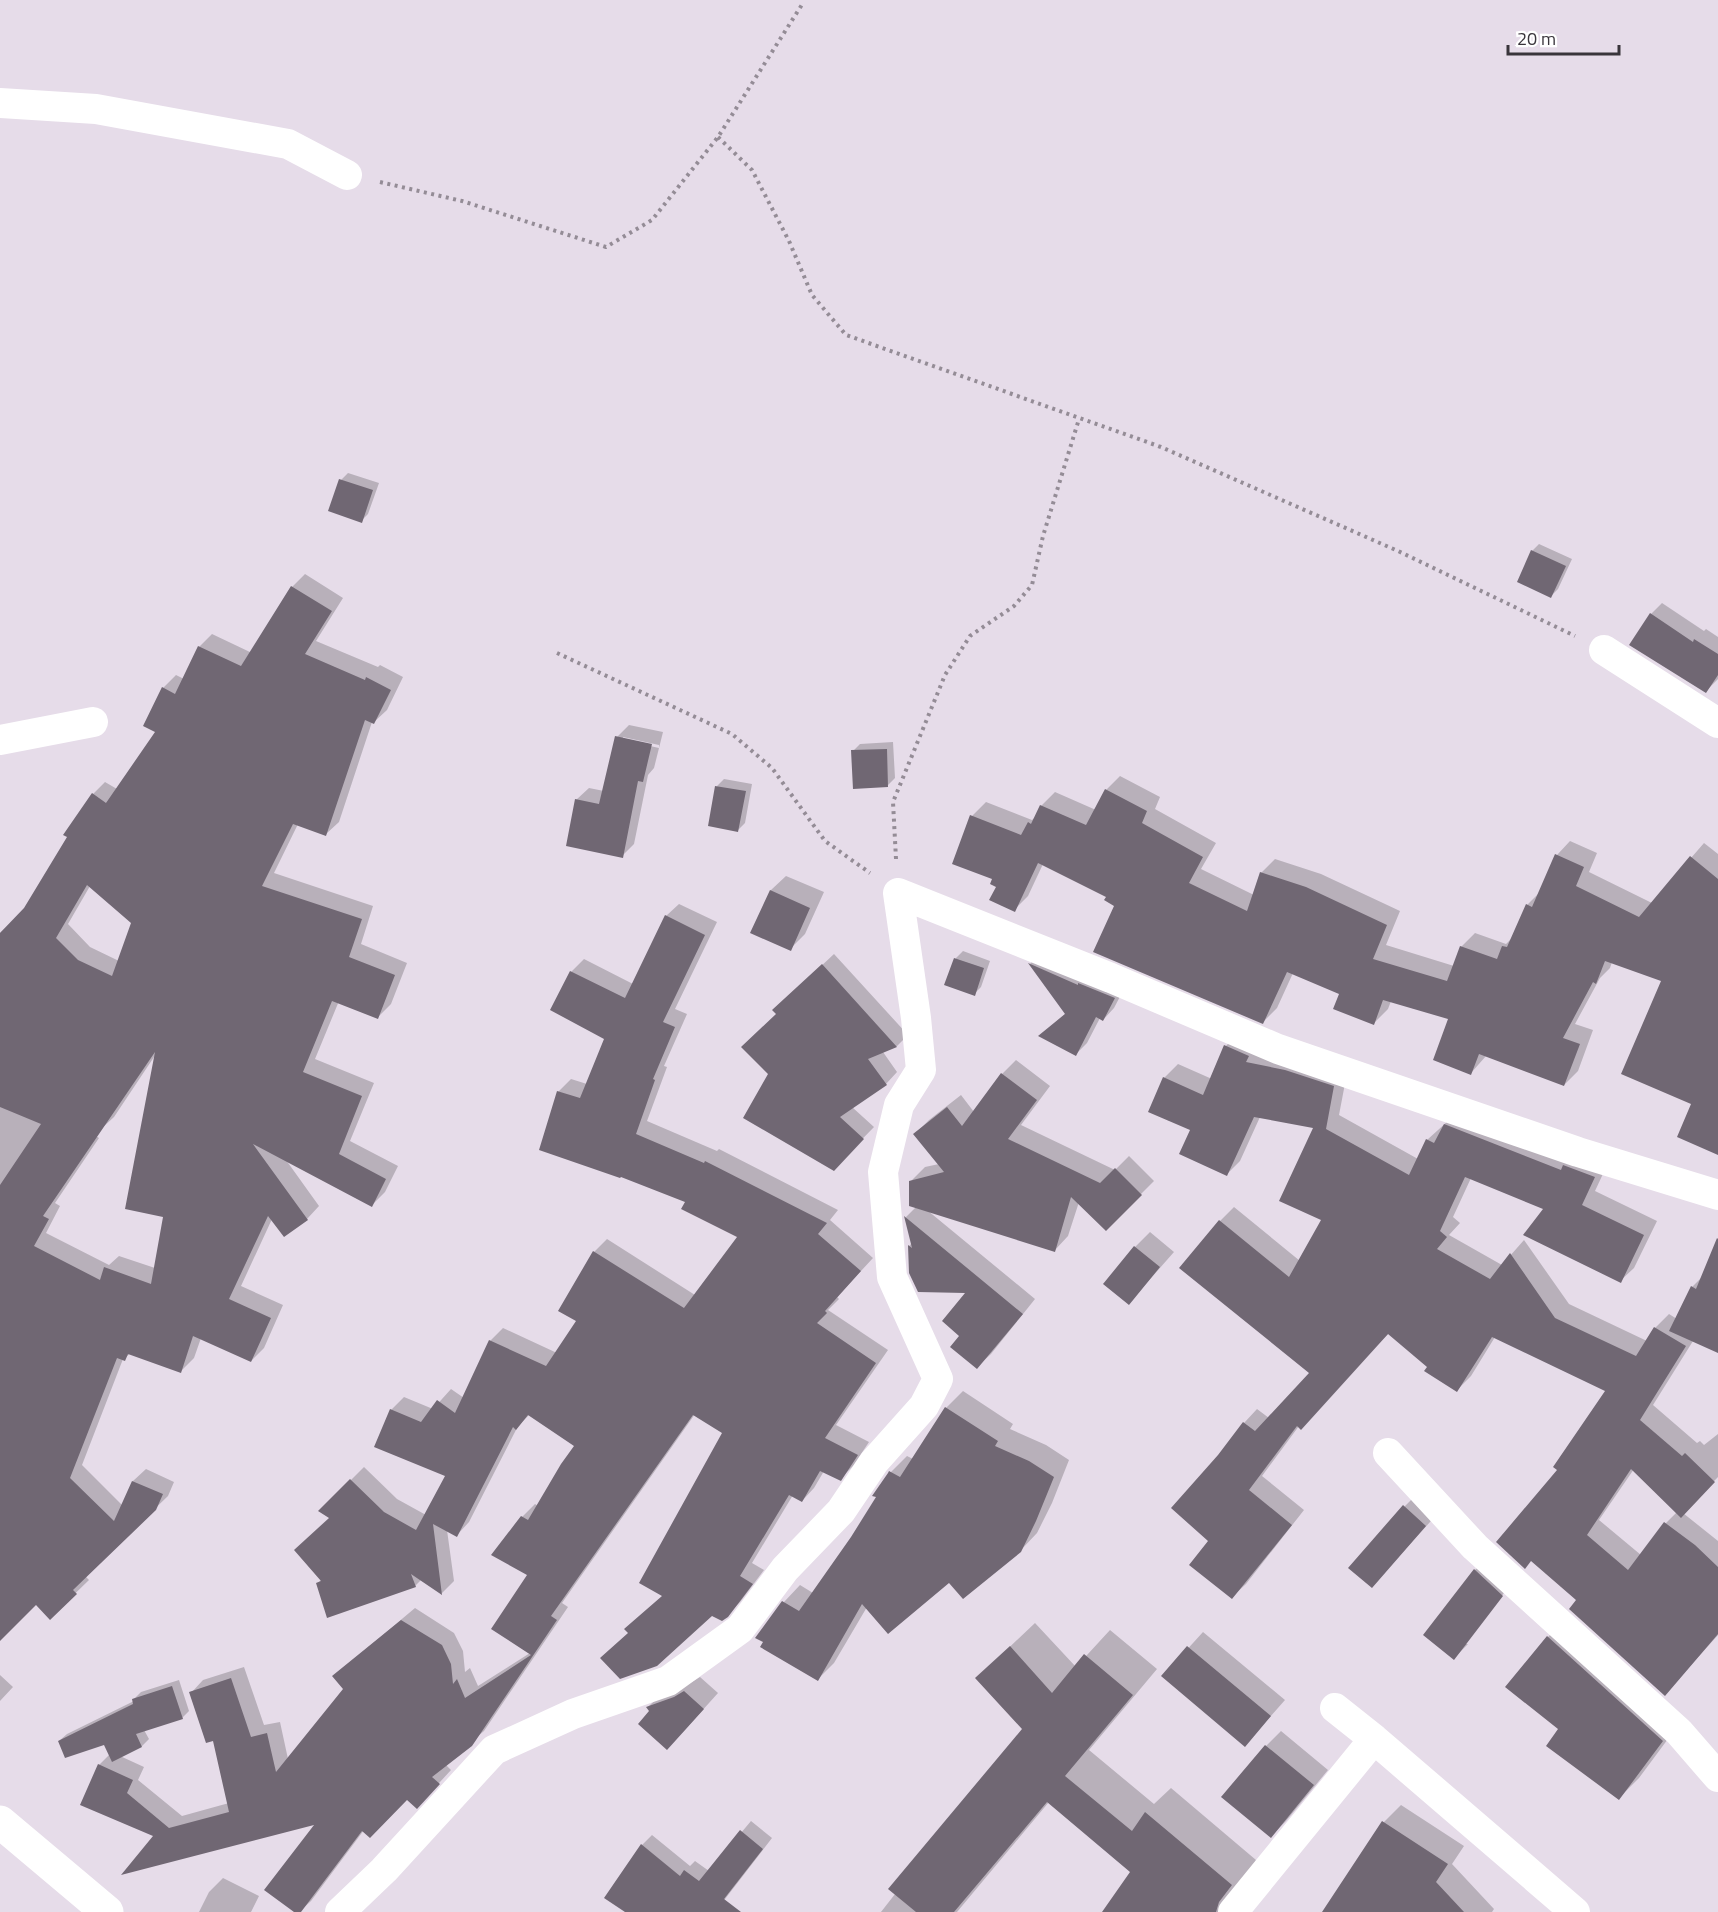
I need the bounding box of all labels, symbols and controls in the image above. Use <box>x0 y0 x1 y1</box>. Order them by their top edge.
scale bar <box>1508 18 1619 56</box>
text: 20 m <box>1517 25 1556 52</box>

